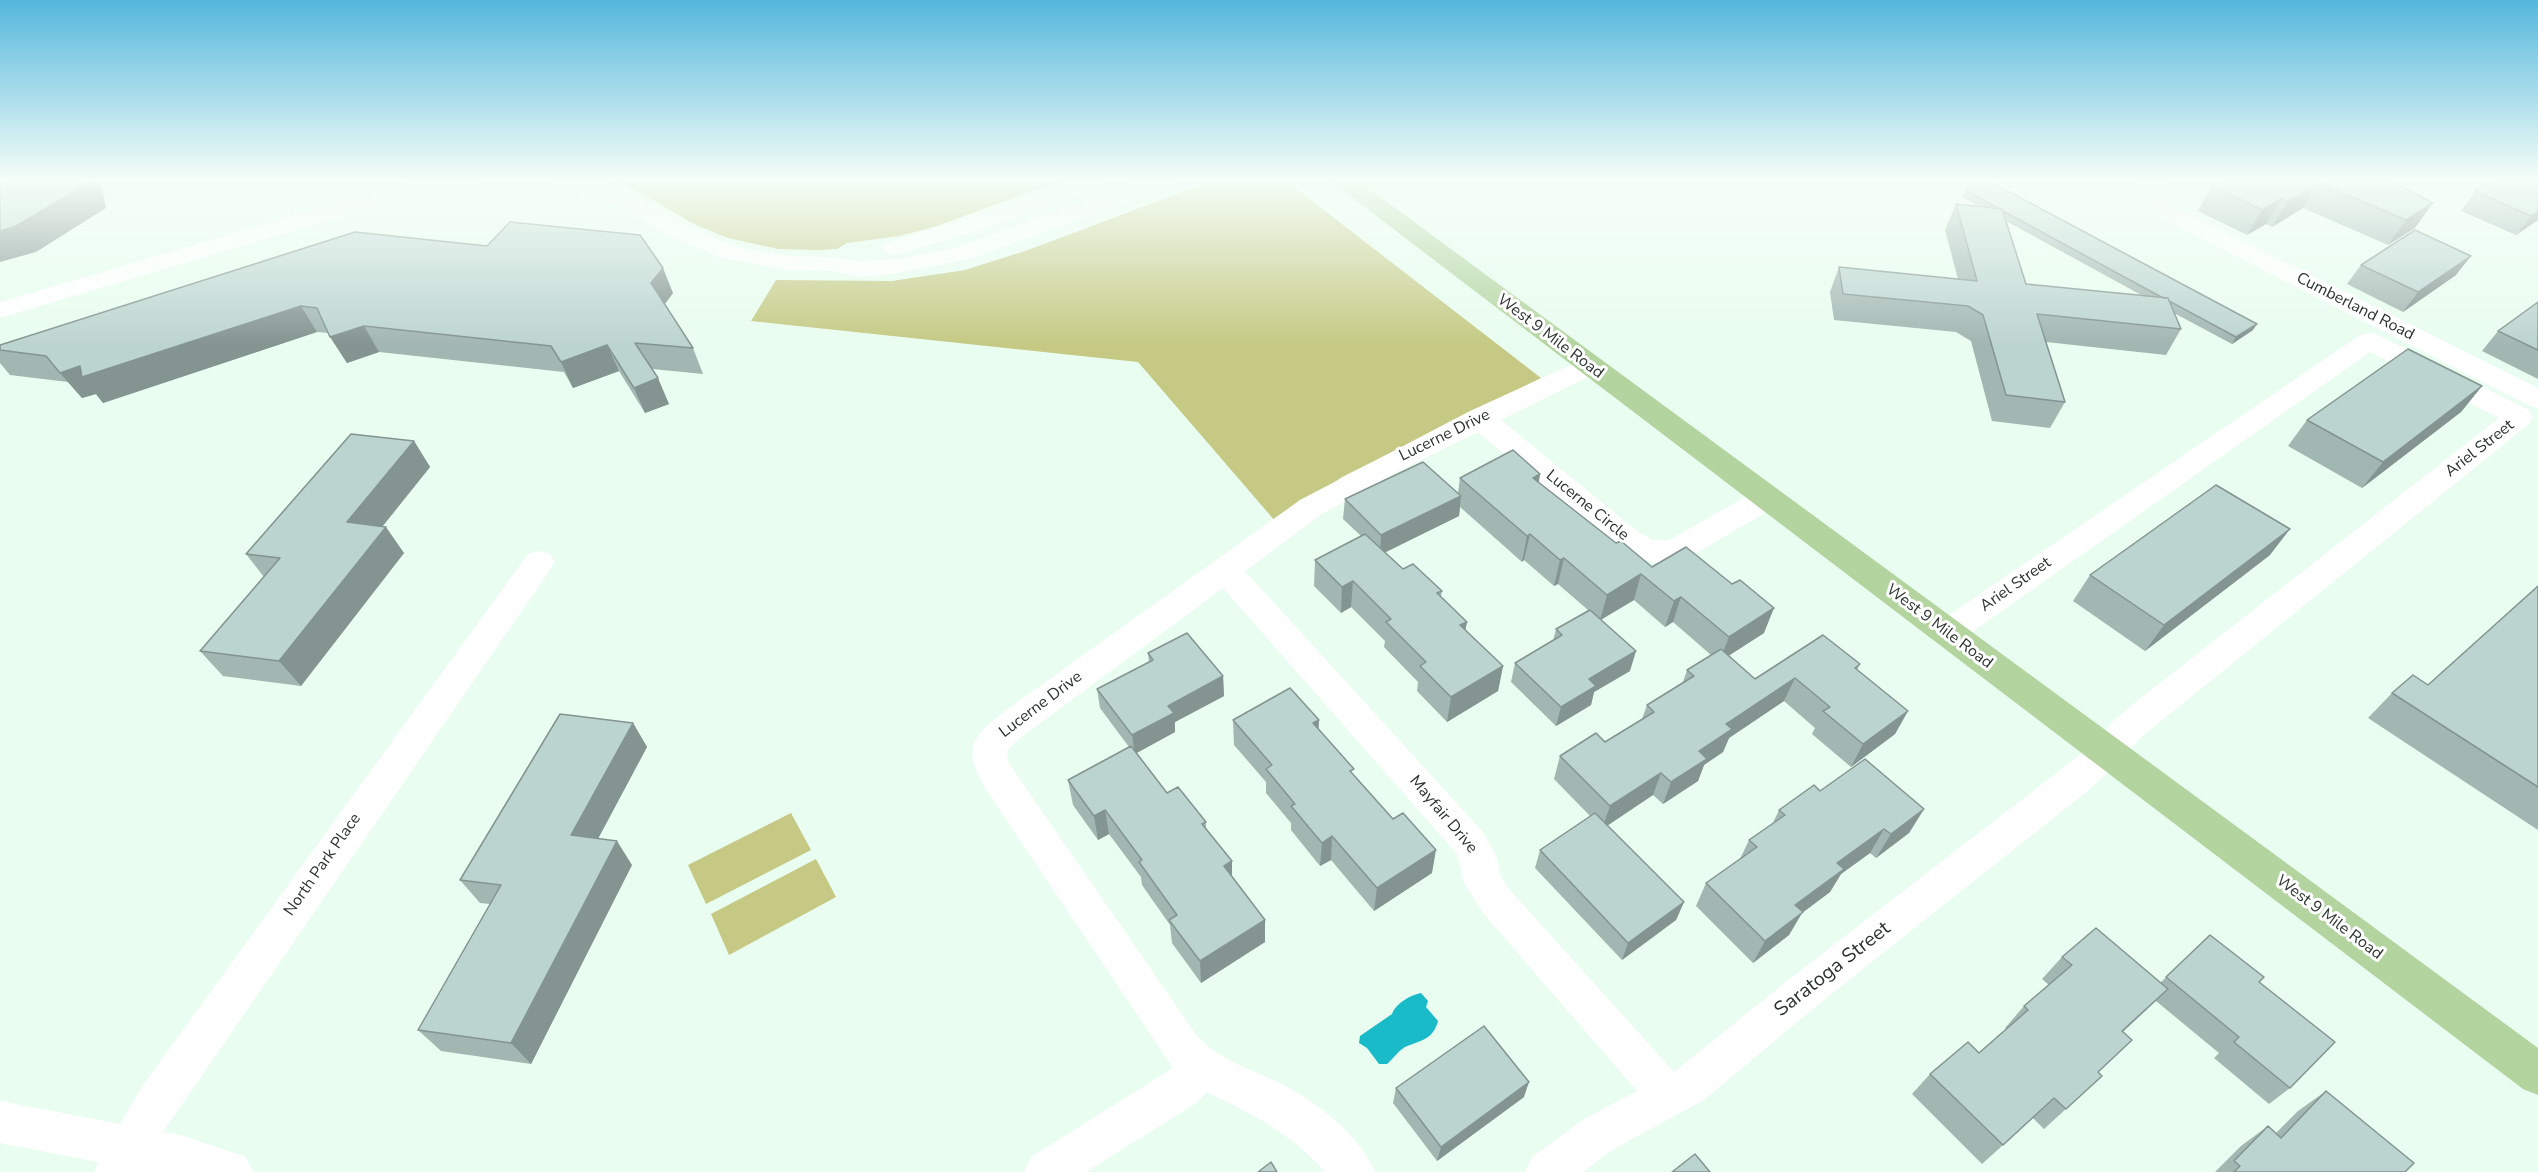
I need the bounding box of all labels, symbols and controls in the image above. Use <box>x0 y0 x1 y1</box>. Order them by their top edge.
street label: Cumberland Road <box>2293 269 2417 345</box>
street label: West 9 Mile Road <box>1493 291 1607 383</box>
street label: Lucerne Drive <box>1396 406 1494 466</box>
street label: Ariel Street <box>2442 416 2518 482</box>
street label: Lucerne Circle <box>1542 467 1632 545</box>
street label: Ariel Street <box>1977 554 2055 616</box>
street label: West 9 Mile Road <box>1882 581 1996 673</box>
street label: Lucerne Drive <box>996 668 1086 742</box>
street label: Mayfair Drive <box>1405 772 1481 858</box>
street label: North Park Place <box>280 810 366 920</box>
street label: West 9 Mile Road <box>2272 872 2386 964</box>
street label: Saratoga Street <box>1770 917 1896 1023</box>

